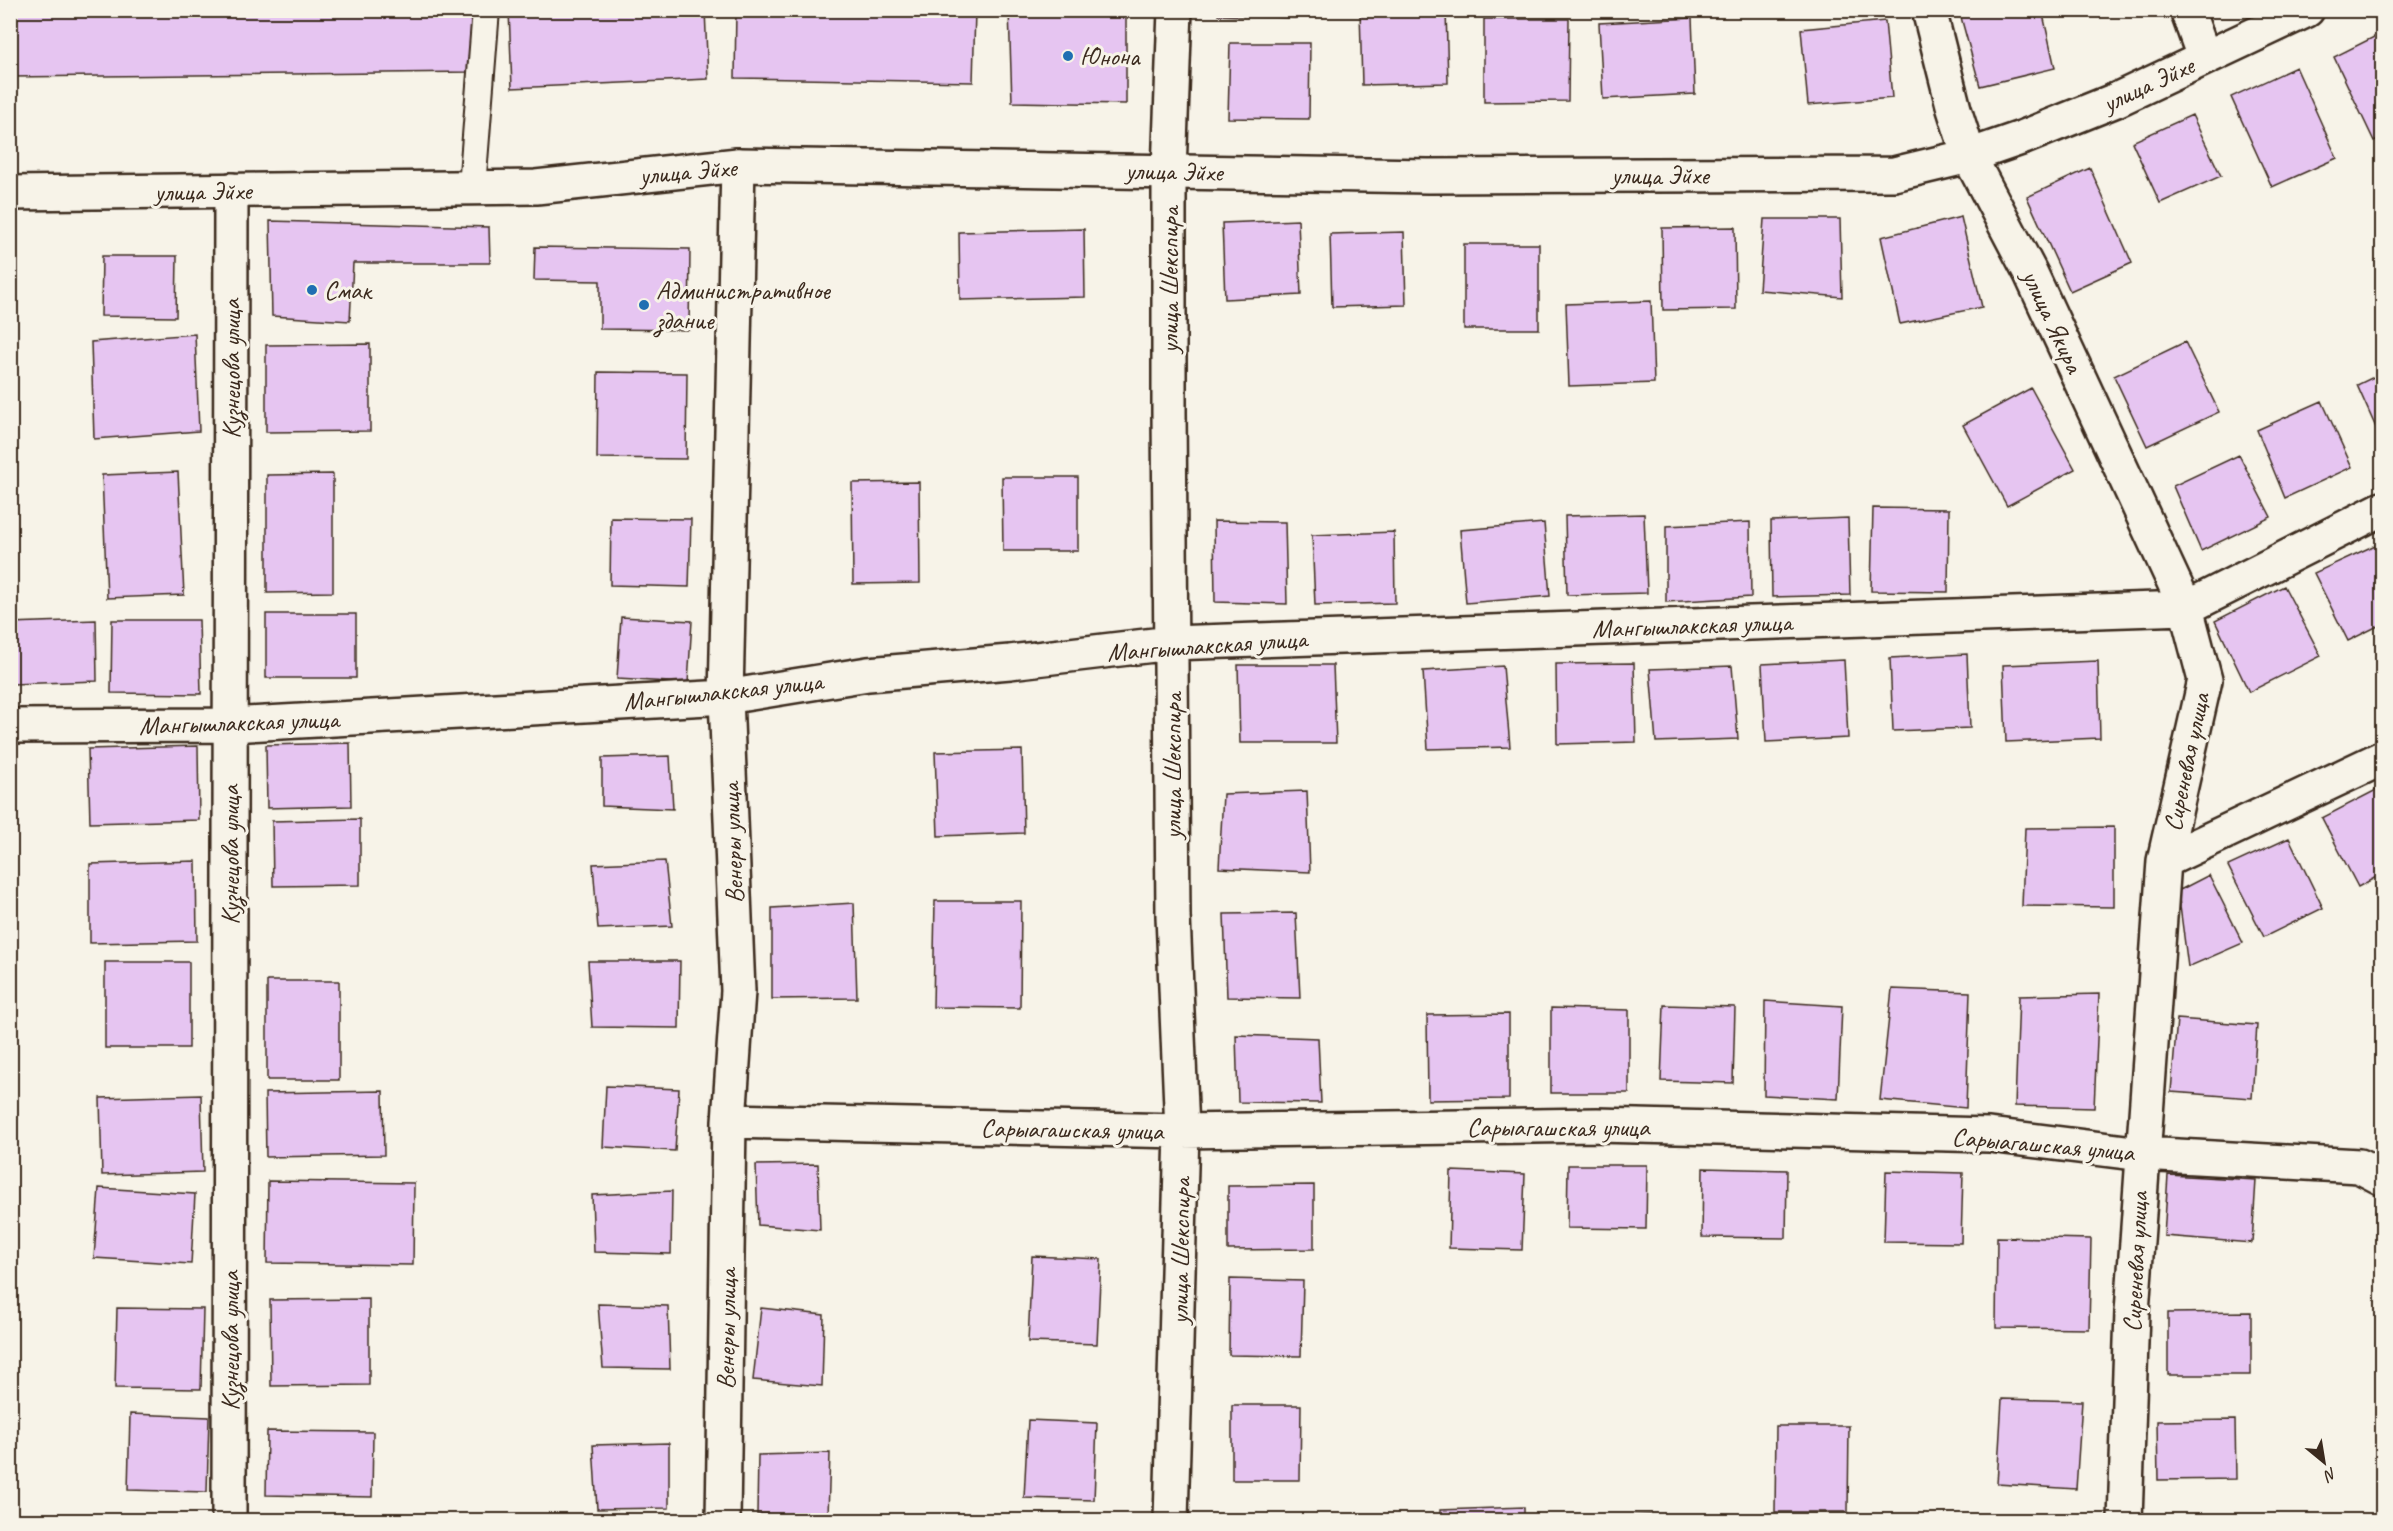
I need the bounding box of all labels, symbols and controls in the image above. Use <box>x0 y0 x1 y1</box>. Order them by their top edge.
place label: Юнона <box>1080 40 1141 73</box>
street label: улица Эйхе <box>2095 48 2202 121</box>
marker: Юнона <box>1061 49 1075 63</box>
street label: улица Эйхе <box>636 151 740 192</box>
street label: улица Эйхе <box>1123 154 1225 189</box>
street label: улица Эйхе <box>1609 159 1711 192</box>
street label: улица Эйхе <box>152 174 254 209</box>
street label: улица Шекспира <box>1153 204 1186 355</box>
street label: улица Якира <box>2014 263 2091 379</box>
place label: Смак <box>324 274 373 307</box>
place label: Административное здание <box>653 274 831 338</box>
marker: Смак <box>305 283 319 297</box>
street label: Кузнецова улица <box>215 298 249 439</box>
marker: Административное здание <box>637 298 651 312</box>
street label: Мангышлакская улица <box>1591 605 1795 645</box>
street label: Мангышлакская улица <box>1106 622 1310 669</box>
street label: Мангышлакская улица <box>622 664 827 718</box>
street label: Сиреневая улица <box>2156 689 2218 834</box>
street label: улица Шекспира <box>1156 690 1189 841</box>
street label: Мангышлакская улица <box>138 702 342 742</box>
street label: Венеры улица <box>714 780 751 904</box>
street label: Кузнецова улица <box>214 784 248 925</box>
street label: Сарыагашская улица <box>980 1111 1165 1148</box>
street label: Сарыагашская улица <box>1467 1111 1651 1144</box>
street label: Сарыагашская улица <box>1950 1120 2137 1169</box>
street label: улица Шекспира <box>1163 1175 1198 1327</box>
street label: Сиреневая улица <box>2115 1190 2156 1333</box>
street label: Венеры улица <box>709 1266 744 1390</box>
street label: Кузнецова улица <box>214 1270 248 1411</box>
north arrow <box>2294 1432 2354 1492</box>
text: N <box>2319 1463 2340 1487</box>

